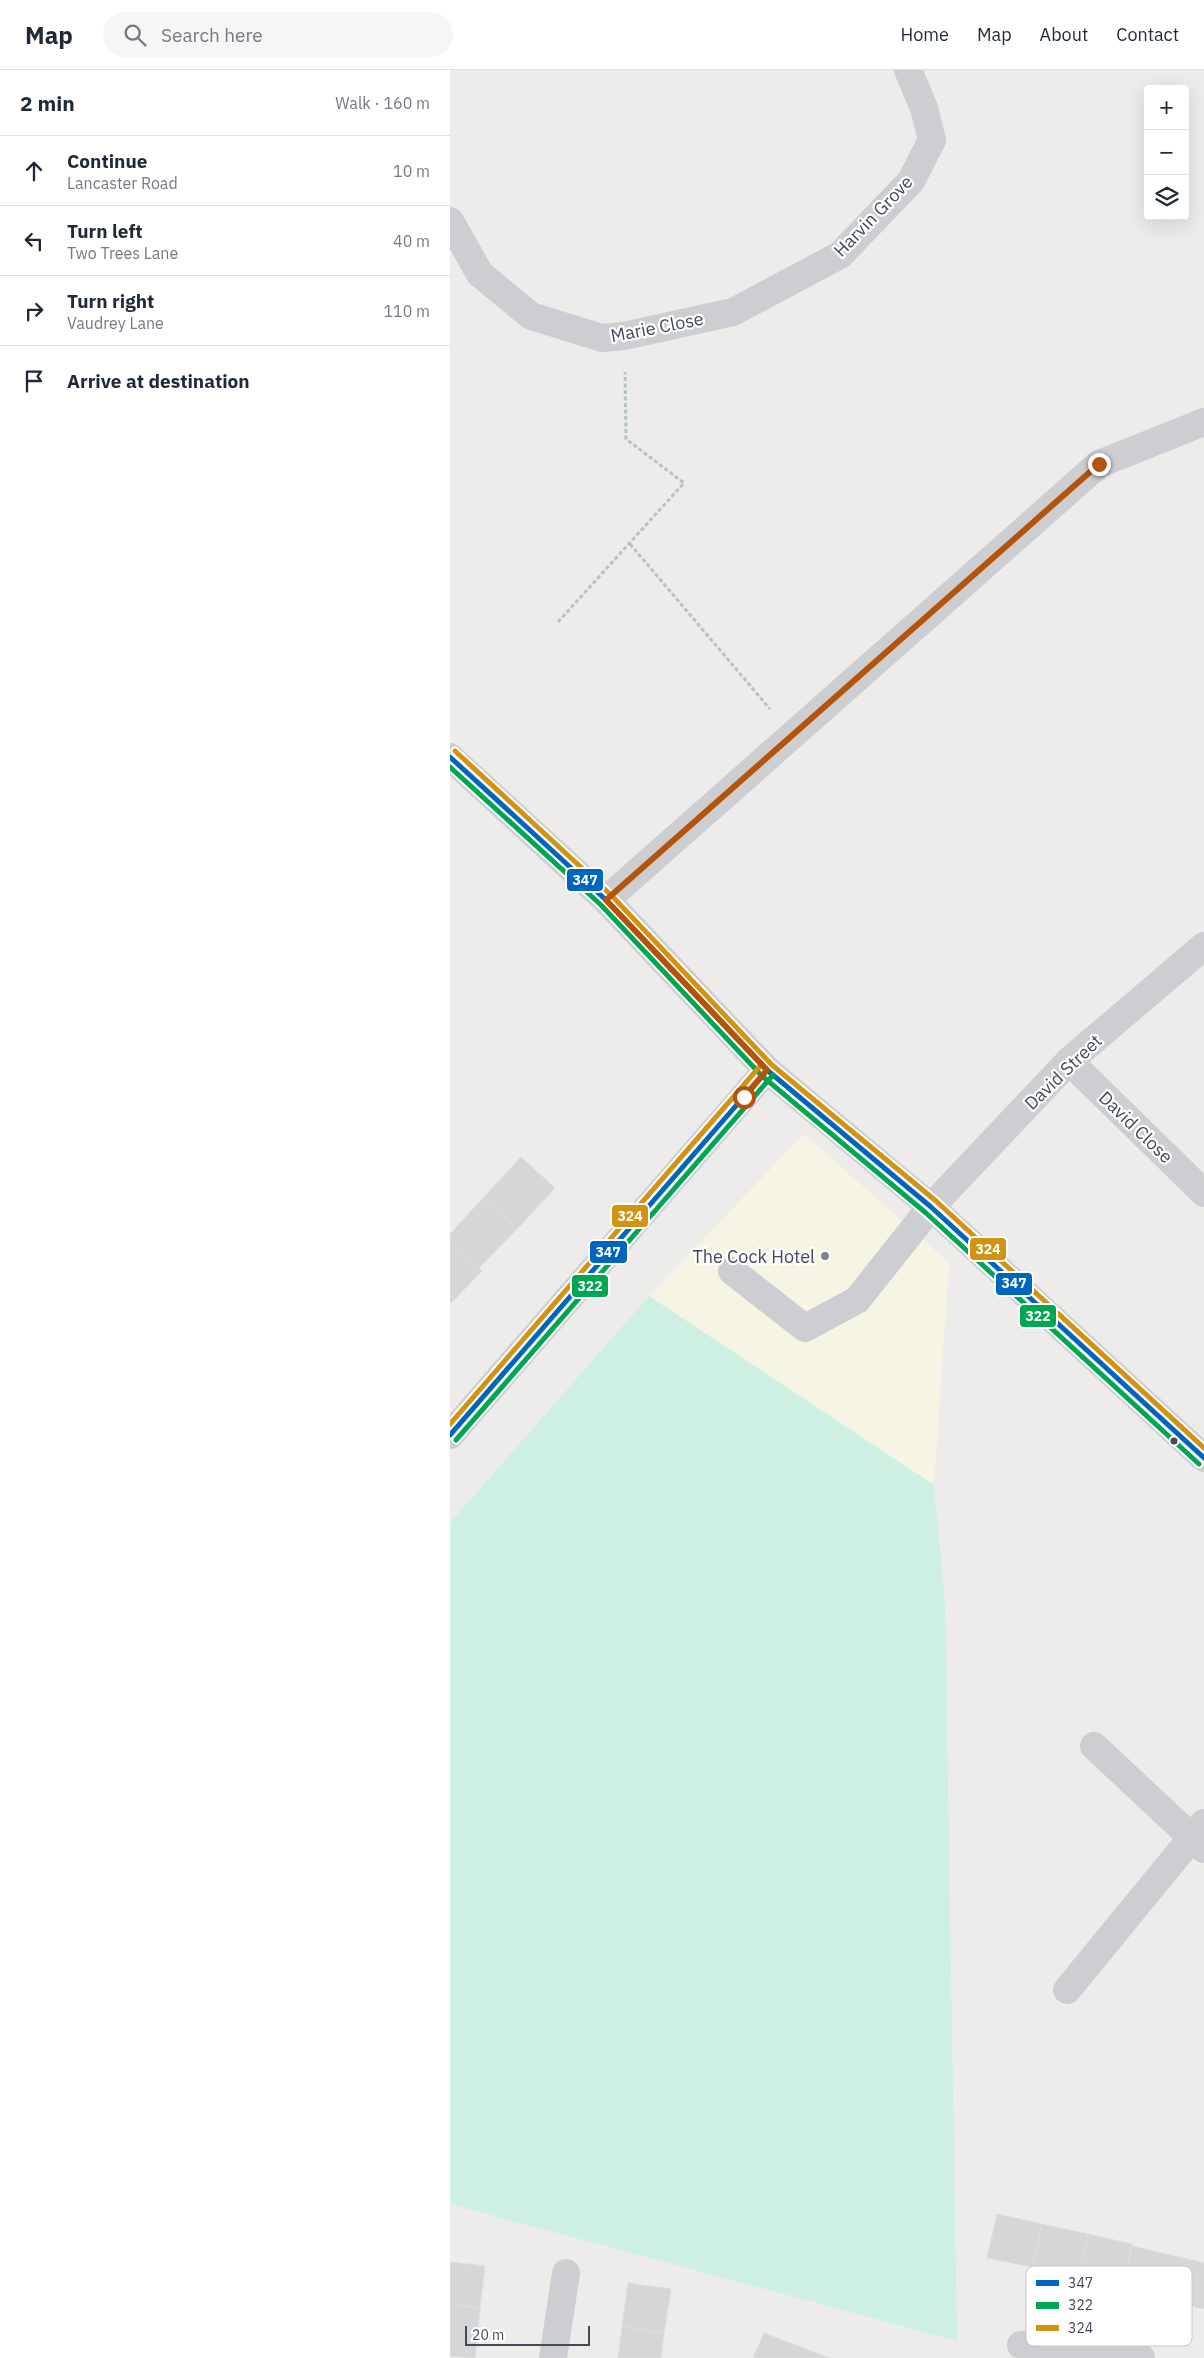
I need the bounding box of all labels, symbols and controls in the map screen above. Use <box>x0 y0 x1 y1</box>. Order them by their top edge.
search box <box>103 12 453 57</box>
text: Map <box>25 19 73 51</box>
icon: search <box>121 21 149 49</box>
text: Search here <box>161 23 263 47</box>
text: Home <box>901 23 949 46</box>
text: Map <box>977 23 1012 46</box>
text: About <box>1040 23 1088 46</box>
text: Contact <box>1116 23 1179 46</box>
map controls <box>1144 85 1189 220</box>
button: + <box>1144 85 1189 130</box>
text: 2 min <box>20 89 75 117</box>
text: Walk · 160 m <box>335 93 430 113</box>
button: − <box>1144 130 1189 175</box>
text: Continue <box>67 149 147 173</box>
icon: ahead <box>20 157 48 185</box>
text: 10 m <box>393 161 430 181</box>
street label: Harvin Grove <box>828 170 918 262</box>
text: Lancaster Road <box>67 173 178 193</box>
button: layers <box>1144 175 1189 220</box>
text: Turn left <box>67 219 143 243</box>
icon: left <box>20 227 48 255</box>
text: 40 m <box>393 231 430 251</box>
text: Two Trees Lane <box>67 243 178 263</box>
text: Turn right <box>67 289 154 313</box>
icon: right <box>20 297 48 325</box>
text: 110 m <box>383 301 430 321</box>
street label: Marie Close <box>609 307 706 347</box>
text: Vaudrey Lane <box>67 313 164 333</box>
icon: arrive <box>20 367 48 395</box>
text: Arrive at destination <box>67 369 250 393</box>
route end <box>1088 453 1111 476</box>
line badge: 347 <box>566 868 604 892</box>
text: 347 <box>572 871 598 889</box>
street label: David Street <box>1019 1029 1107 1115</box>
route start <box>733 1086 756 1109</box>
street label: David Close <box>1094 1086 1178 1168</box>
line badge: 324 <box>611 1204 649 1228</box>
text: 324 <box>617 1207 643 1225</box>
line badge: 324 <box>969 1237 1007 1261</box>
line badge: 347 <box>589 1240 628 1264</box>
text: 324 <box>975 1240 1001 1258</box>
text: 347 <box>595 1243 621 1261</box>
place label: The Cock Hotel <box>692 1245 815 1268</box>
marker: The Cock Hotel <box>819 1250 831 1262</box>
line badge: 347 <box>995 1272 1033 1296</box>
line badge: 322 <box>571 1274 609 1298</box>
text: 347 <box>1001 1274 1027 1292</box>
text: 322 <box>577 1277 603 1295</box>
line badge: 322 <box>1019 1304 1057 1328</box>
text: 322 <box>1025 1307 1051 1325</box>
unlabelled marker <box>1169 1436 1179 1446</box>
legend <box>1026 2266 1192 2346</box>
text: 347 <box>1068 2274 1093 2292</box>
text: 322 <box>1068 2296 1093 2314</box>
text: 324 <box>1068 2319 1093 2337</box>
scale bar <box>465 2323 590 2346</box>
text: 20 m <box>472 2326 504 2344</box>

